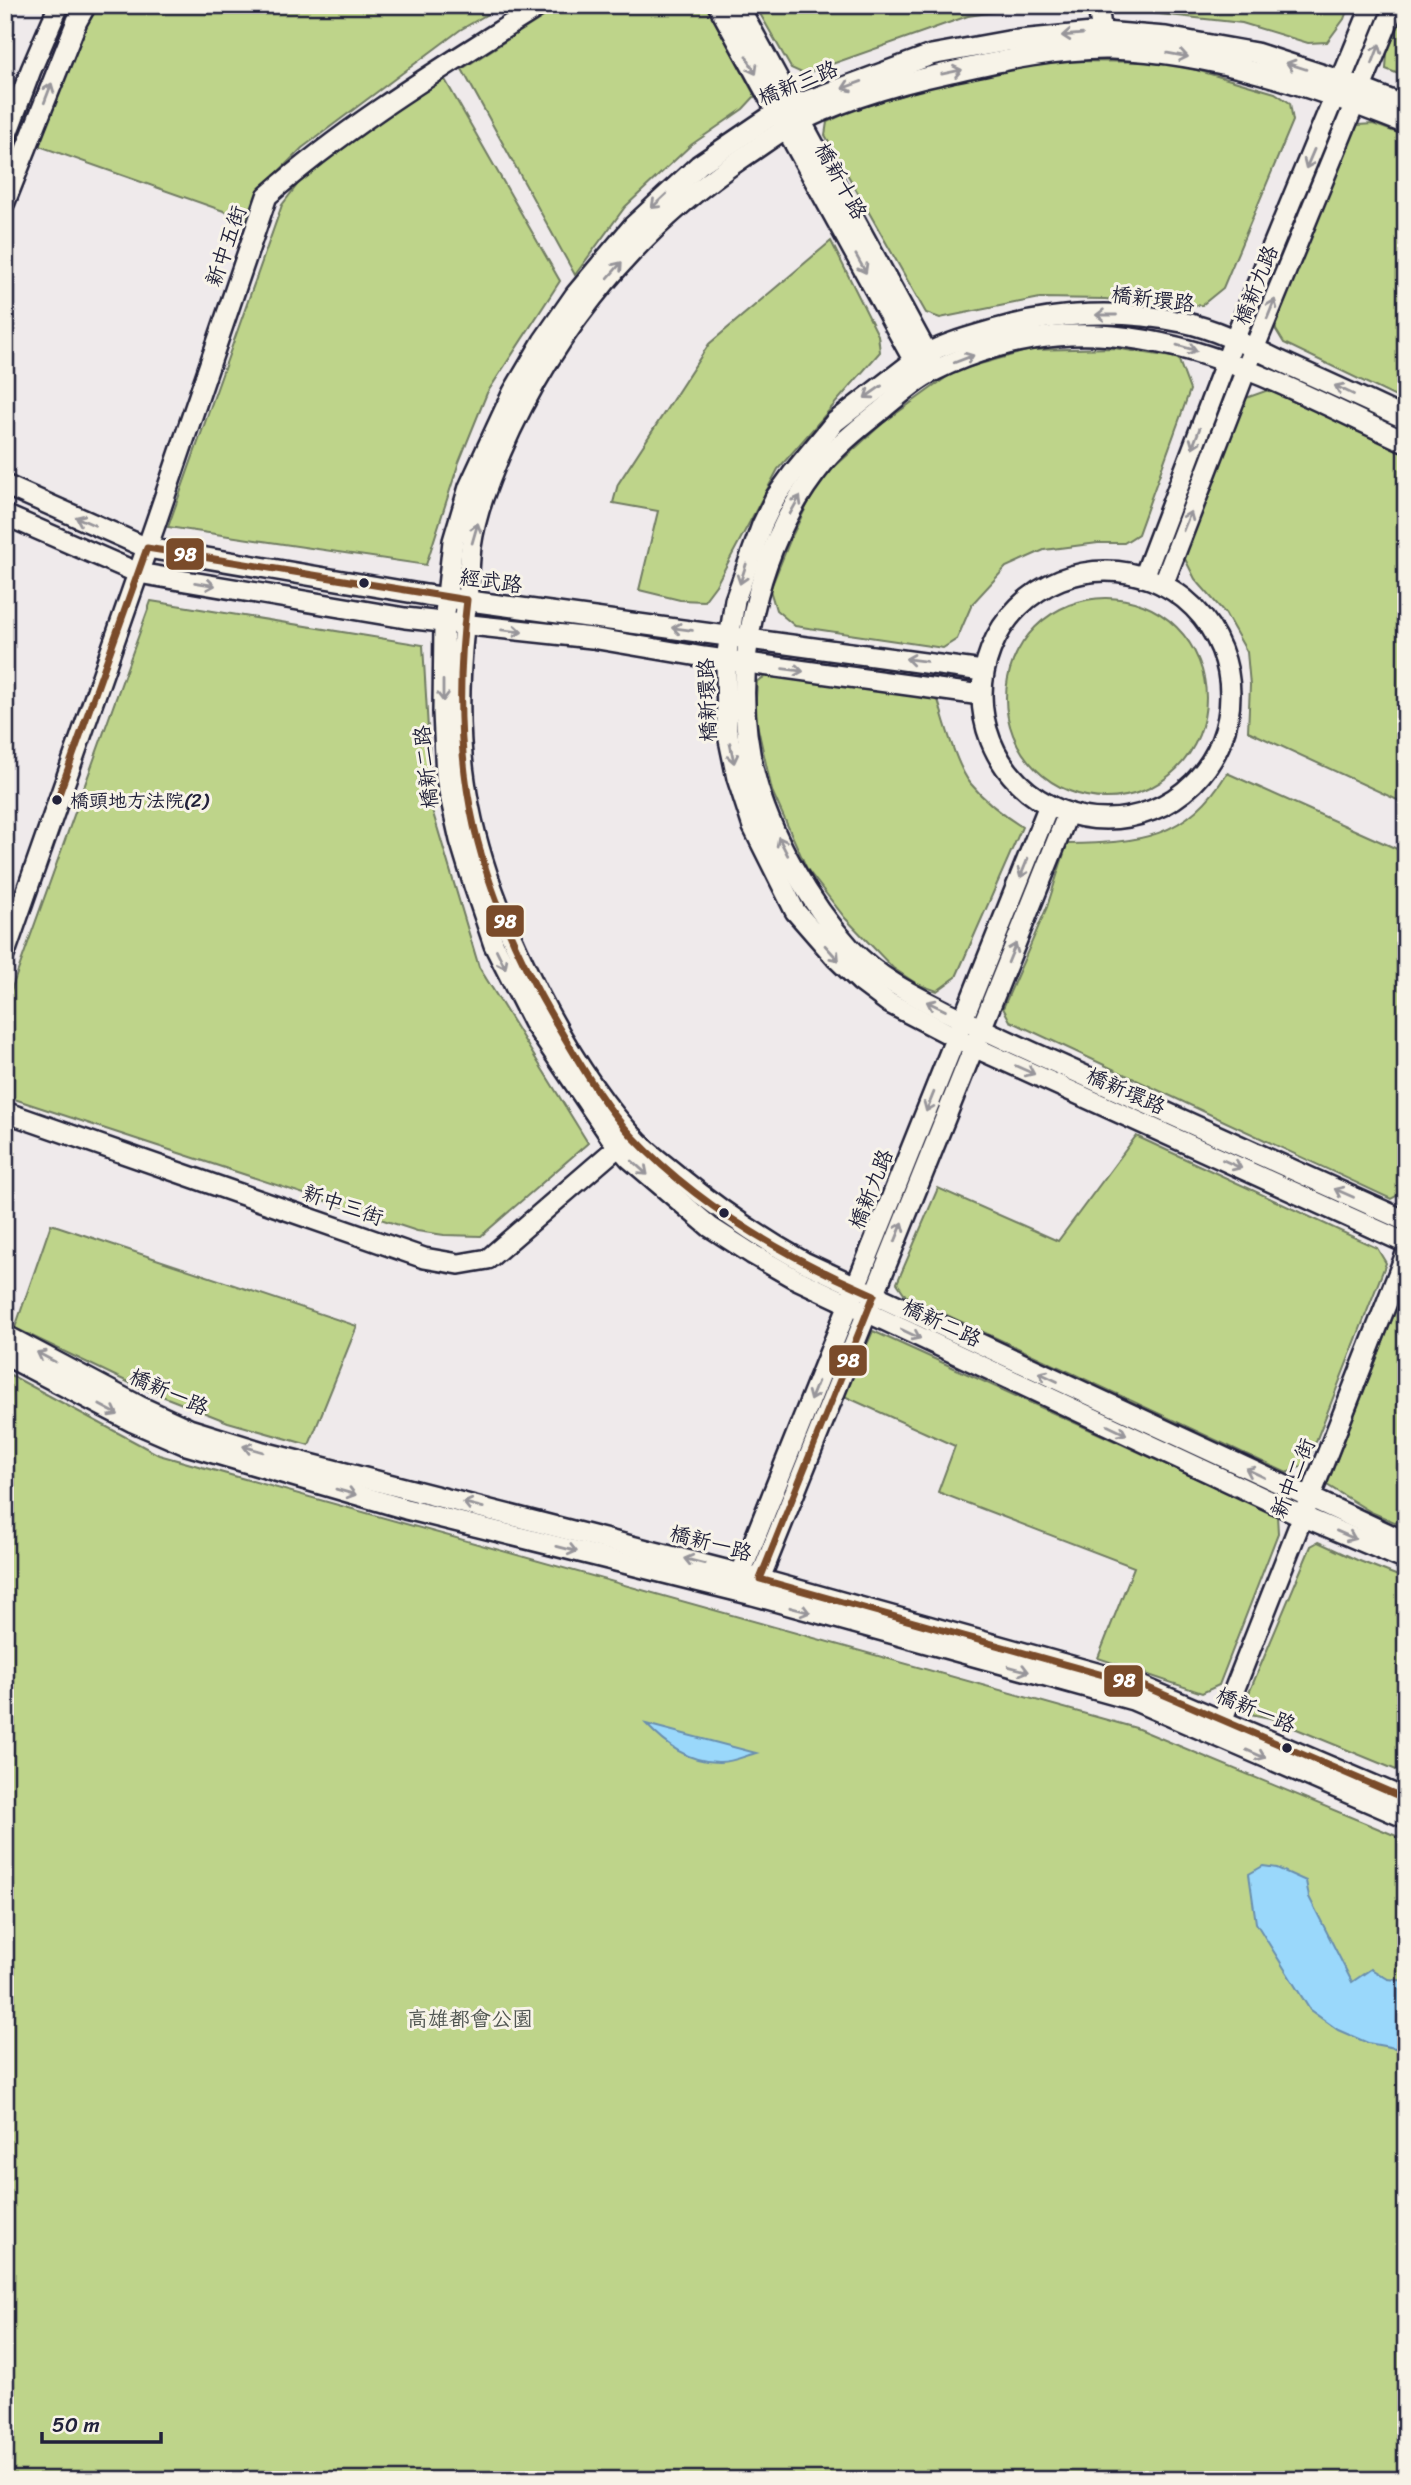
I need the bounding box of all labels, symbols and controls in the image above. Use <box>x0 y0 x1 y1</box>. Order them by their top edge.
one-way arrow <box>1061 29 1084 42</box>
one-way arrow <box>1370 43 1383 65</box>
one-way arrow <box>1166 49 1189 62</box>
street label: 橋新三路 <box>752 50 844 116</box>
one-way arrow <box>745 54 758 75</box>
one-way arrow <box>1285 58 1307 71</box>
one-way arrow <box>940 64 963 78</box>
one-way arrow <box>841 80 863 92</box>
one-way arrow <box>43 82 56 104</box>
street label: 橋新十路 <box>804 135 878 227</box>
one-way arrow <box>1302 148 1315 170</box>
one-way arrow <box>651 193 668 210</box>
street label: 新中五街 <box>194 200 258 292</box>
street label: 橋新九路 <box>1223 239 1289 331</box>
one-way arrow <box>854 254 868 274</box>
one-way arrow <box>607 261 623 279</box>
street label: 橋新環路 <box>1109 275 1197 323</box>
one-way arrow <box>1265 299 1278 321</box>
one-way arrow <box>1095 309 1118 322</box>
one-way arrow <box>1176 343 1198 356</box>
one-way arrow <box>953 352 975 364</box>
one-way arrow <box>1334 383 1355 396</box>
one-way arrow <box>864 385 883 399</box>
one-way arrow <box>1189 427 1202 449</box>
one-way arrow <box>789 495 802 516</box>
one-way arrow <box>1181 510 1194 532</box>
one-way arrow <box>75 514 96 527</box>
one-way arrow <box>469 522 482 544</box>
line badge: 98 <box>165 537 205 571</box>
text: 98 <box>173 538 197 571</box>
street label: 經武路 <box>457 558 525 604</box>
one-way arrow <box>736 563 749 585</box>
unlabelled marker <box>357 576 371 590</box>
one-way arrow <box>194 578 216 591</box>
one-way arrow <box>671 623 693 636</box>
one-way arrow <box>500 624 523 637</box>
one-way arrow <box>905 654 928 667</box>
street label: 橋新環路 <box>687 657 727 743</box>
one-way arrow <box>781 663 804 676</box>
one-way arrow <box>436 680 450 703</box>
street label: 橋新二路 <box>403 723 449 811</box>
one-way arrow <box>726 741 740 764</box>
place label: 橋頭地方法院(2) <box>70 784 210 817</box>
marker: 橋頭地方法院(2) <box>50 793 64 807</box>
one-way arrow <box>776 836 790 857</box>
one-way arrow <box>1016 857 1029 878</box>
line badge: 98 <box>485 904 525 938</box>
text: 98 <box>493 905 517 938</box>
one-way arrow <box>1006 943 1019 964</box>
one-way arrow <box>824 944 840 962</box>
one-way arrow <box>495 948 509 969</box>
one-way arrow <box>926 999 947 1013</box>
street label: 橋新環路 <box>1080 1057 1172 1125</box>
one-way arrow <box>1014 1064 1035 1077</box>
one-way arrow <box>923 1091 936 1112</box>
street label: 橋新九路 <box>838 1143 904 1235</box>
one-way arrow <box>1221 1158 1242 1171</box>
one-way arrow <box>631 1160 649 1176</box>
street label: 新中三街 <box>297 1173 389 1237</box>
one-way arrow <box>1333 1186 1355 1199</box>
unlabelled marker <box>717 1206 731 1220</box>
one-way arrow <box>894 1222 907 1244</box>
street label: 橋新二路 <box>896 1288 988 1358</box>
one-way arrow <box>900 1327 921 1341</box>
line badge: 98 <box>828 1344 868 1377</box>
text: 98 <box>836 1344 860 1377</box>
one-way arrow <box>36 1349 57 1363</box>
street label: 橋新一路 <box>123 1358 215 1426</box>
one-way arrow <box>1038 1370 1060 1383</box>
one-way arrow <box>807 1379 820 1401</box>
one-way arrow <box>98 1404 119 1417</box>
one-way arrow <box>1106 1423 1127 1437</box>
street label: 新中二街 <box>1260 1432 1326 1524</box>
one-way arrow <box>242 1441 264 1454</box>
one-way arrow <box>1245 1465 1266 1479</box>
one-way arrow <box>335 1486 357 1499</box>
one-way arrow <box>463 1498 485 1511</box>
street label: 橋新一路 <box>666 1514 756 1572</box>
one-way arrow <box>1335 1529 1356 1542</box>
one-way arrow <box>555 1543 577 1556</box>
one-way arrow <box>683 1554 705 1567</box>
one-way arrow <box>788 1604 811 1617</box>
one-way arrow <box>1008 1663 1030 1676</box>
line badge: 98 <box>1103 1664 1144 1698</box>
text: 98 <box>1112 1664 1136 1697</box>
street label: 橋新一路 <box>1210 1676 1302 1744</box>
unlabelled marker <box>1280 1741 1294 1755</box>
one-way arrow <box>1245 1748 1266 1761</box>
park label: 高雄都會公園 <box>407 2000 533 2038</box>
scale bar <box>42 2401 161 2445</box>
text: 50 m <box>52 2406 100 2444</box>

